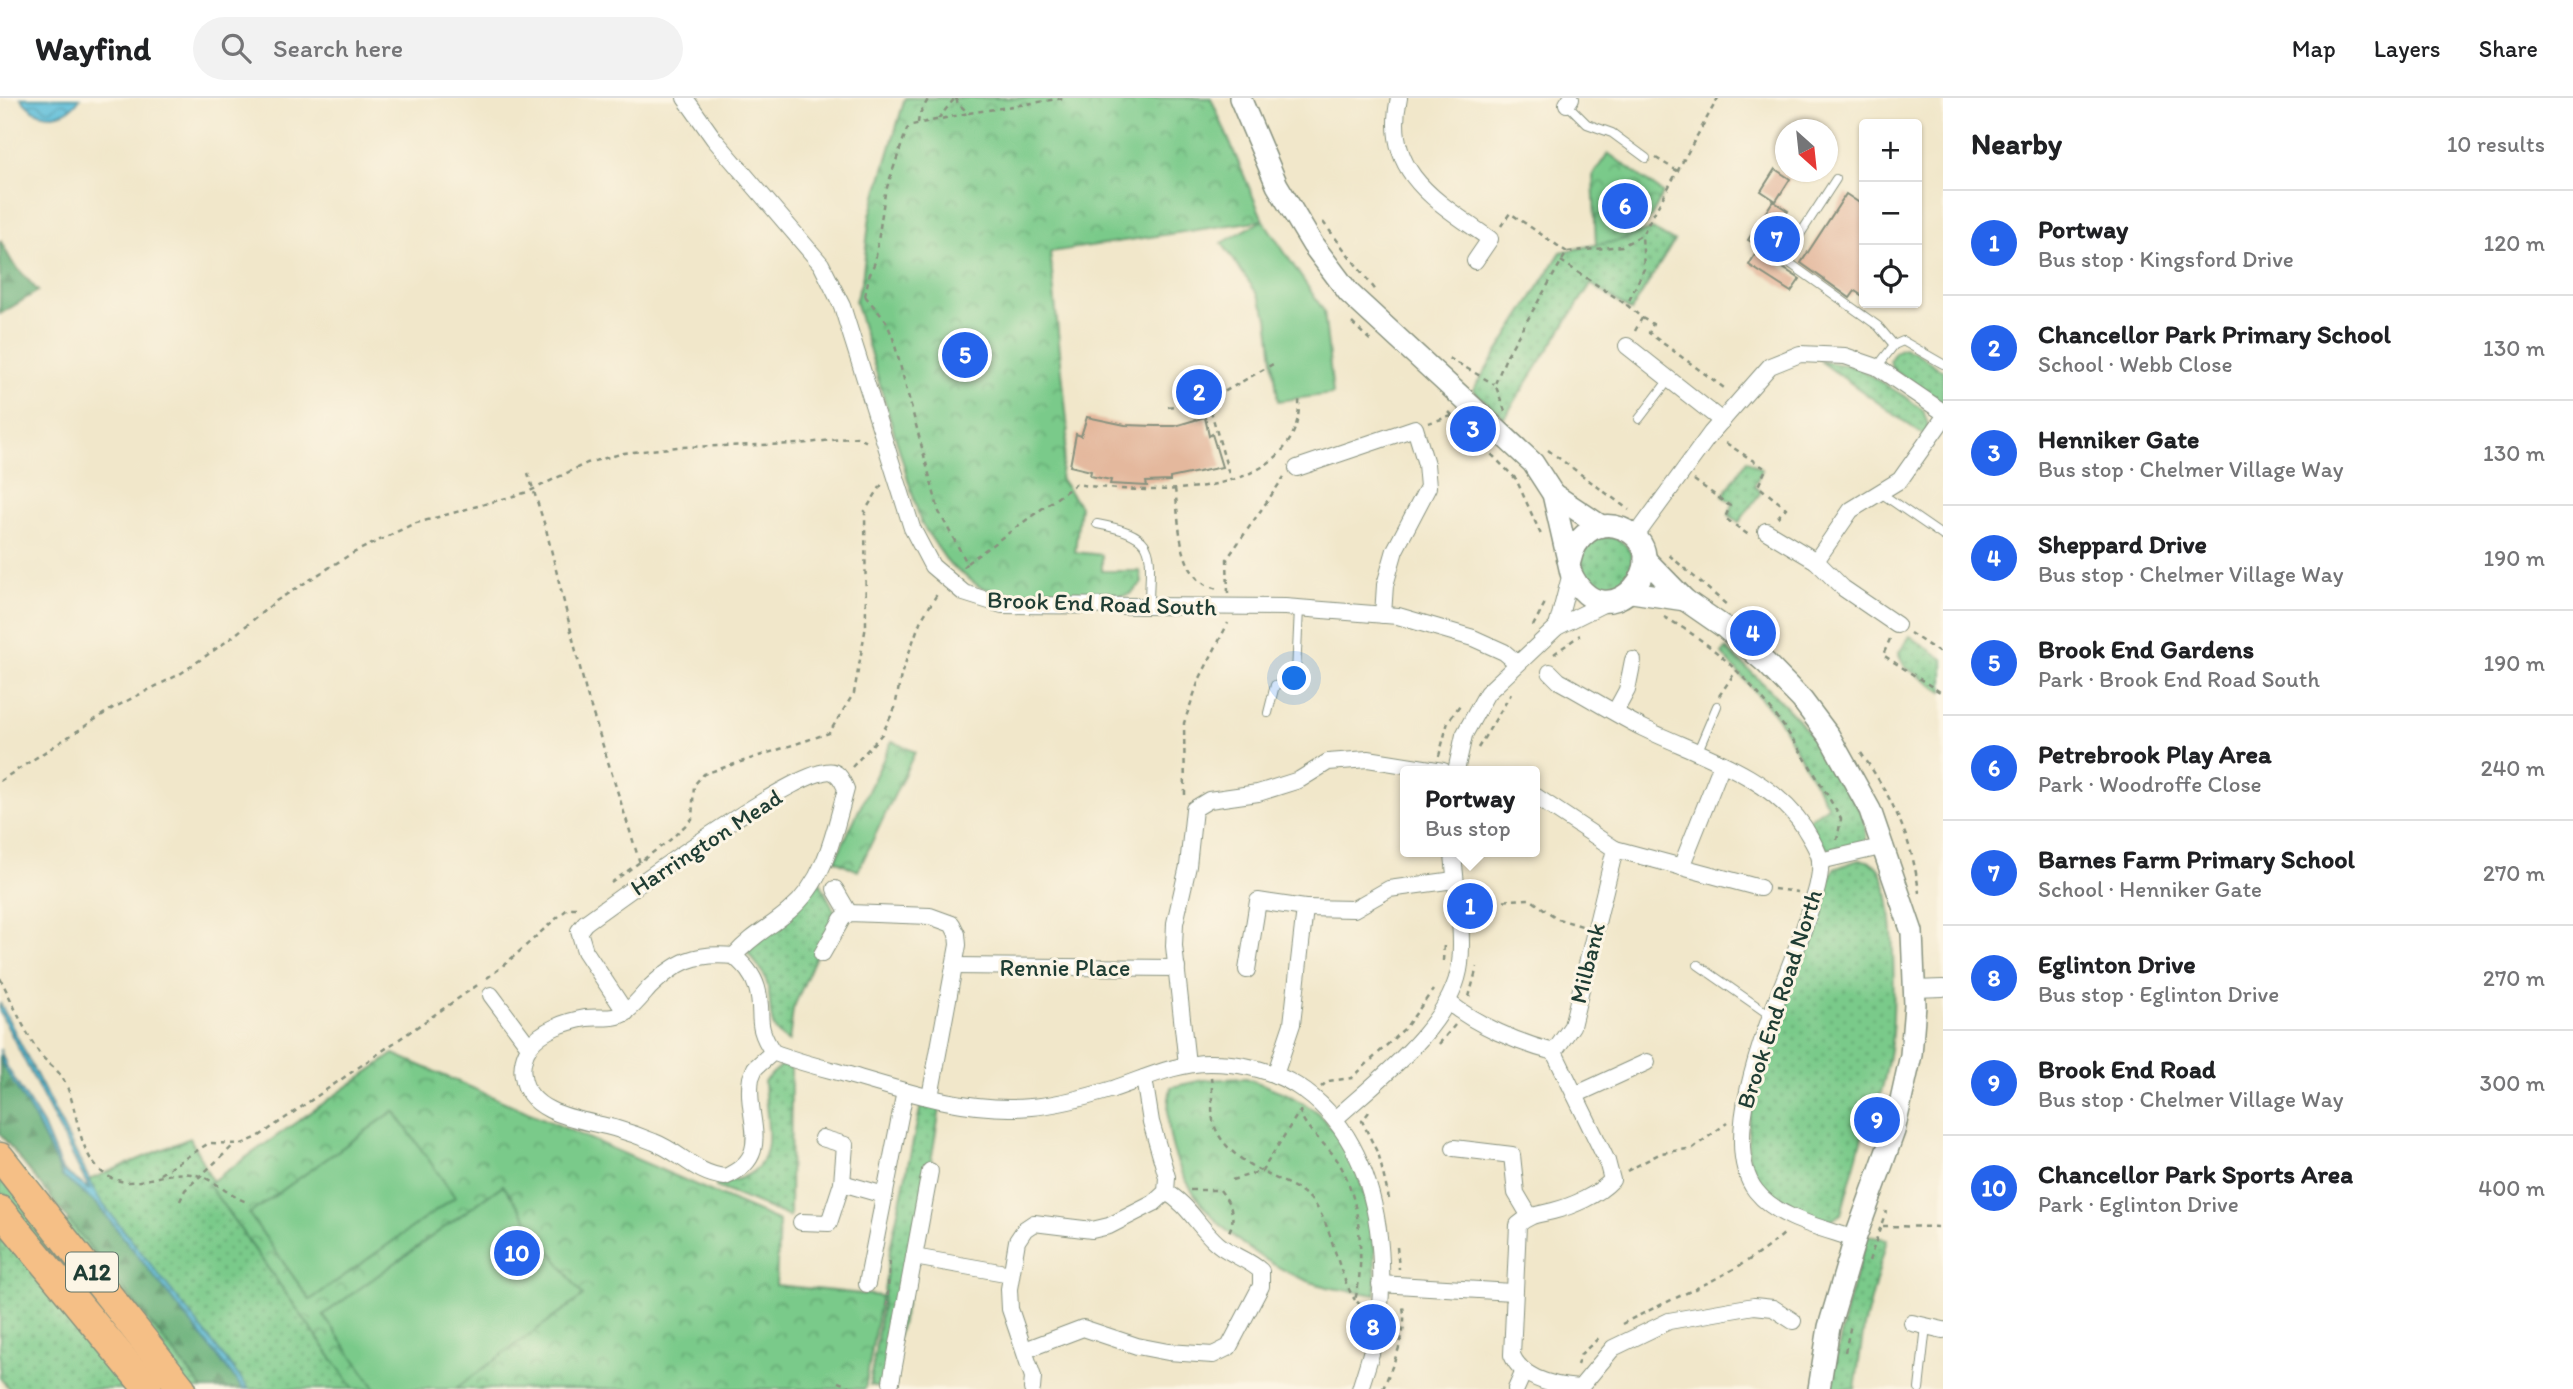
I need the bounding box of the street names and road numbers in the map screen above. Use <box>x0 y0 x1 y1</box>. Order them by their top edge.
street label: Brook End Road South <box>986 584 1218 622</box>
street label: Harrington Mead <box>625 782 787 902</box>
street label: Brook End Road North <box>1730 886 1828 1112</box>
street label: Milbank <box>1563 919 1611 1006</box>
street label: Rennie Place <box>1000 953 1130 982</box>
road number: A12 <box>66 1252 118 1292</box>

